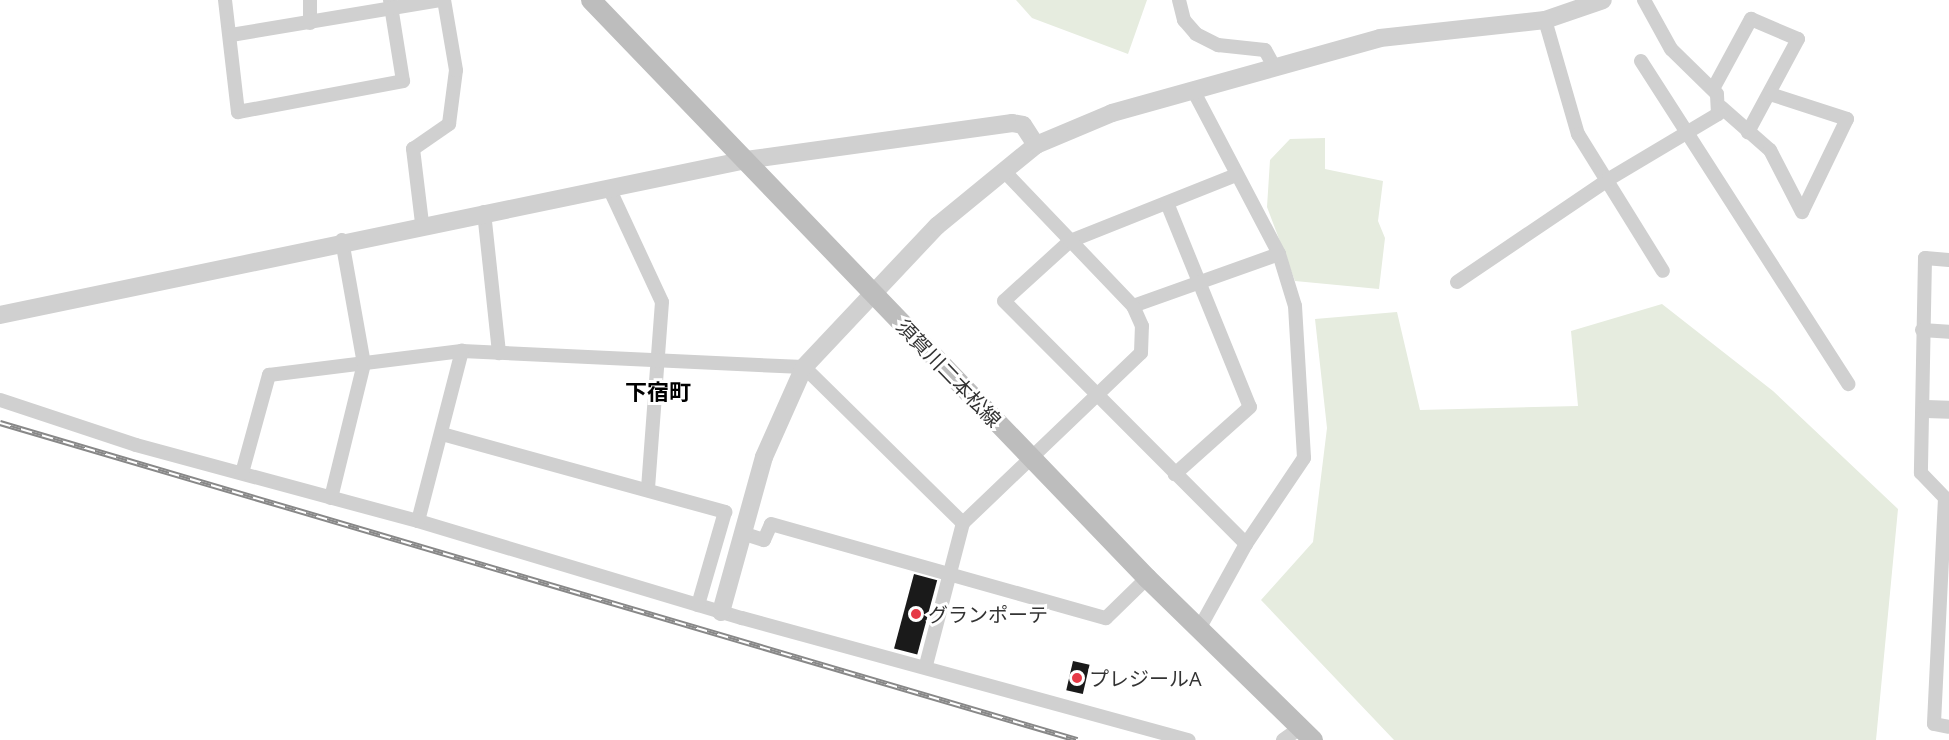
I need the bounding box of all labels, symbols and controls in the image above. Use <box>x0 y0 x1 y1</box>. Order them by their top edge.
street label: 須賀川二本松線 <box>892 314 1006 432</box>
district label: 下宿町 <box>625 379 691 405</box>
place label: グランポーテ <box>928 602 1048 626</box>
marker: グランポーテ <box>909 607 923 621</box>
place label: プレジールA <box>1089 666 1202 690</box>
marker: プレジールA <box>1070 671 1084 685</box>

